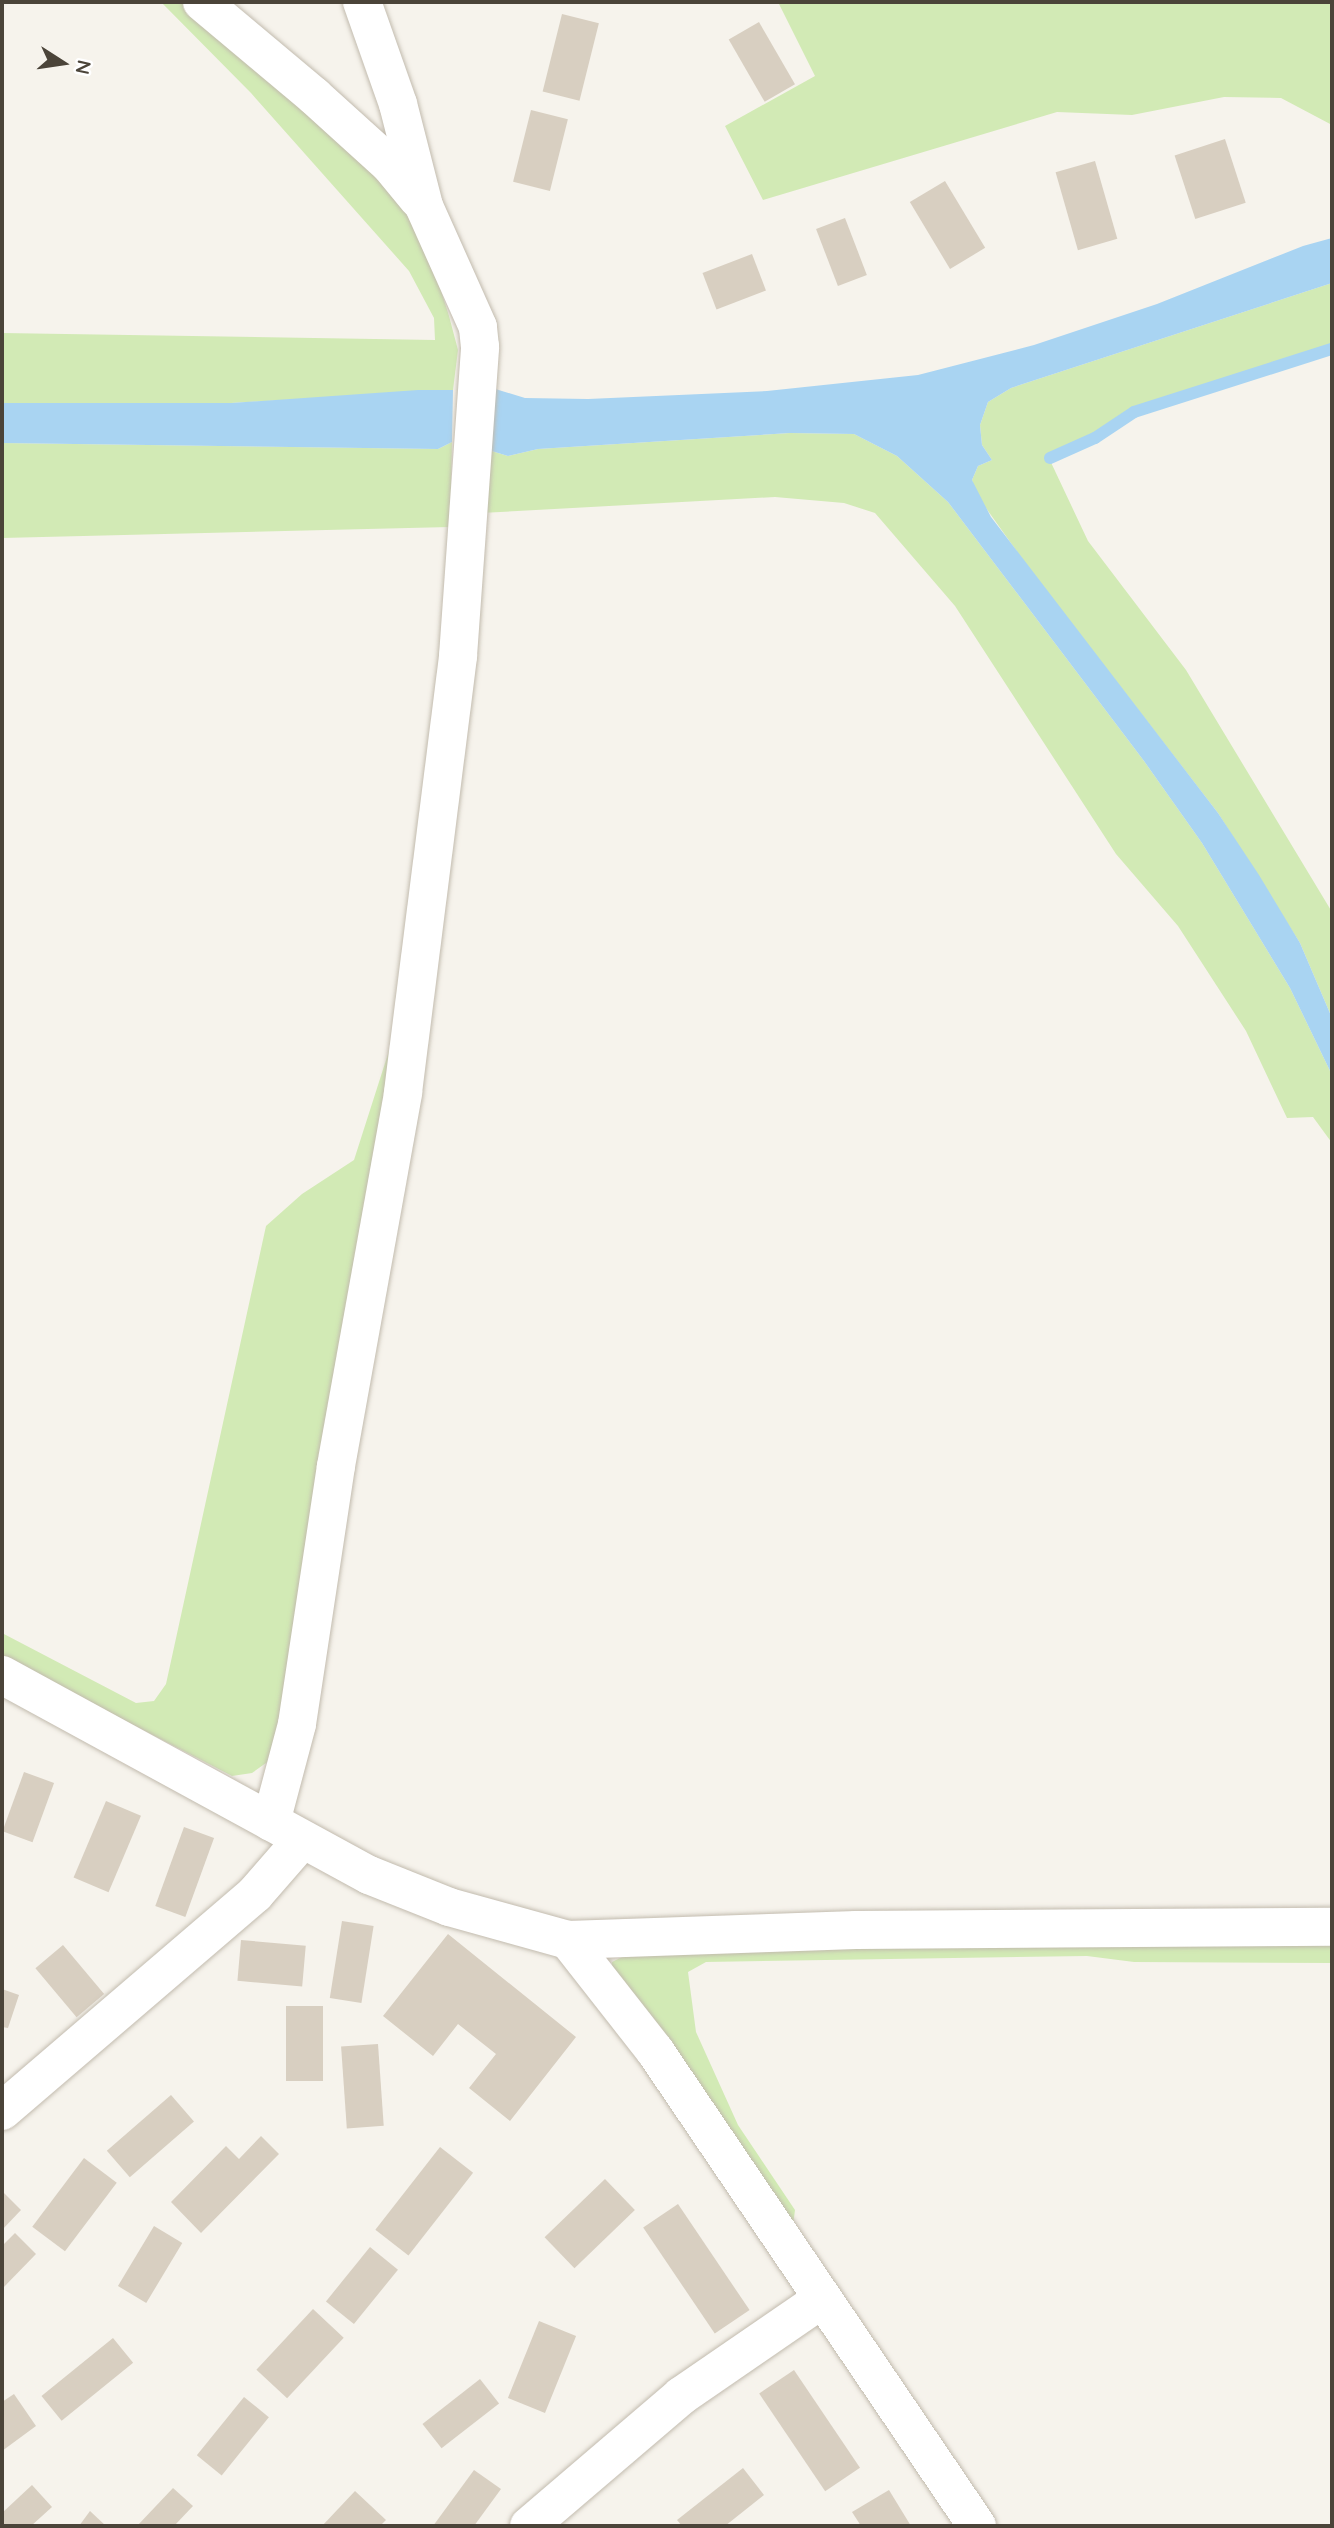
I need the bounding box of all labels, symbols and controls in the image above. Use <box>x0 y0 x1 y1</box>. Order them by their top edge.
north arrow <box>28 28 98 98</box>
text: N <box>70 58 97 77</box>

